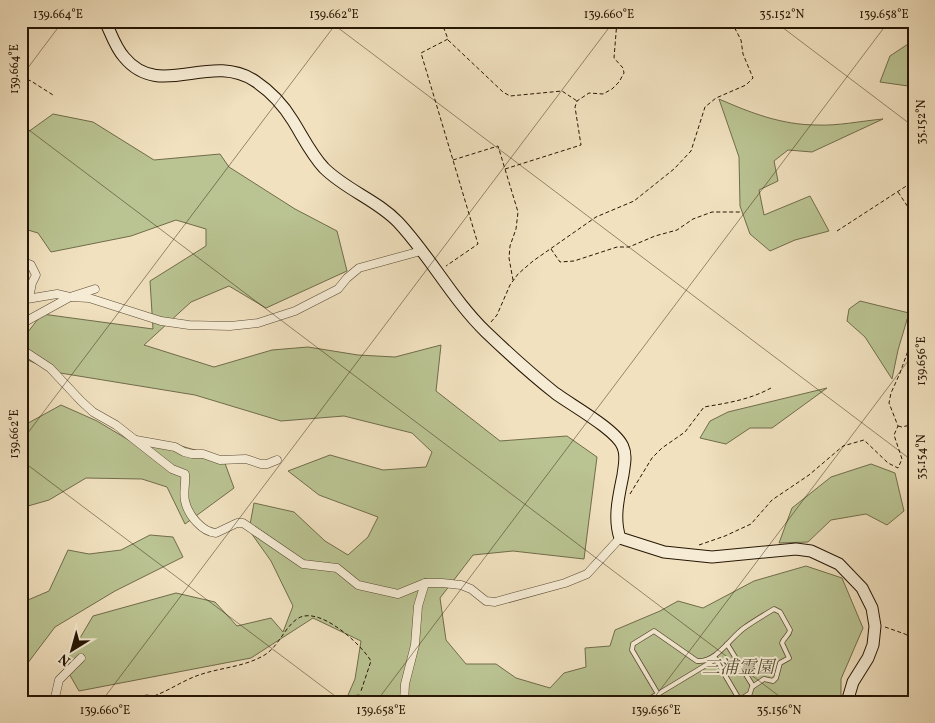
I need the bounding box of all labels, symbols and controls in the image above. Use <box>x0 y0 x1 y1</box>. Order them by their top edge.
text: 139.664°E <box>33 7 83 23</box>
text: 139.662°E <box>309 7 359 23</box>
text: 139.660°E <box>584 7 634 23</box>
text: 35.152°N <box>760 7 804 23</box>
text: 139.658°E <box>859 7 909 23</box>
text: 139.664°E <box>7 44 23 94</box>
text: 35.152°N <box>914 100 930 144</box>
text: 139.656°E <box>914 336 930 386</box>
text: 139.662°E <box>7 409 23 459</box>
text: 35.154°N <box>914 434 930 480</box>
north arrow <box>48 626 98 676</box>
text: N <box>55 649 75 670</box>
park label: 三浦霊園 <box>702 656 777 681</box>
text: 139.660°E <box>80 703 130 719</box>
text: 139.658°E <box>356 703 406 719</box>
text: 139.656°E <box>631 703 681 719</box>
text: 35.156°N <box>757 703 801 719</box>

